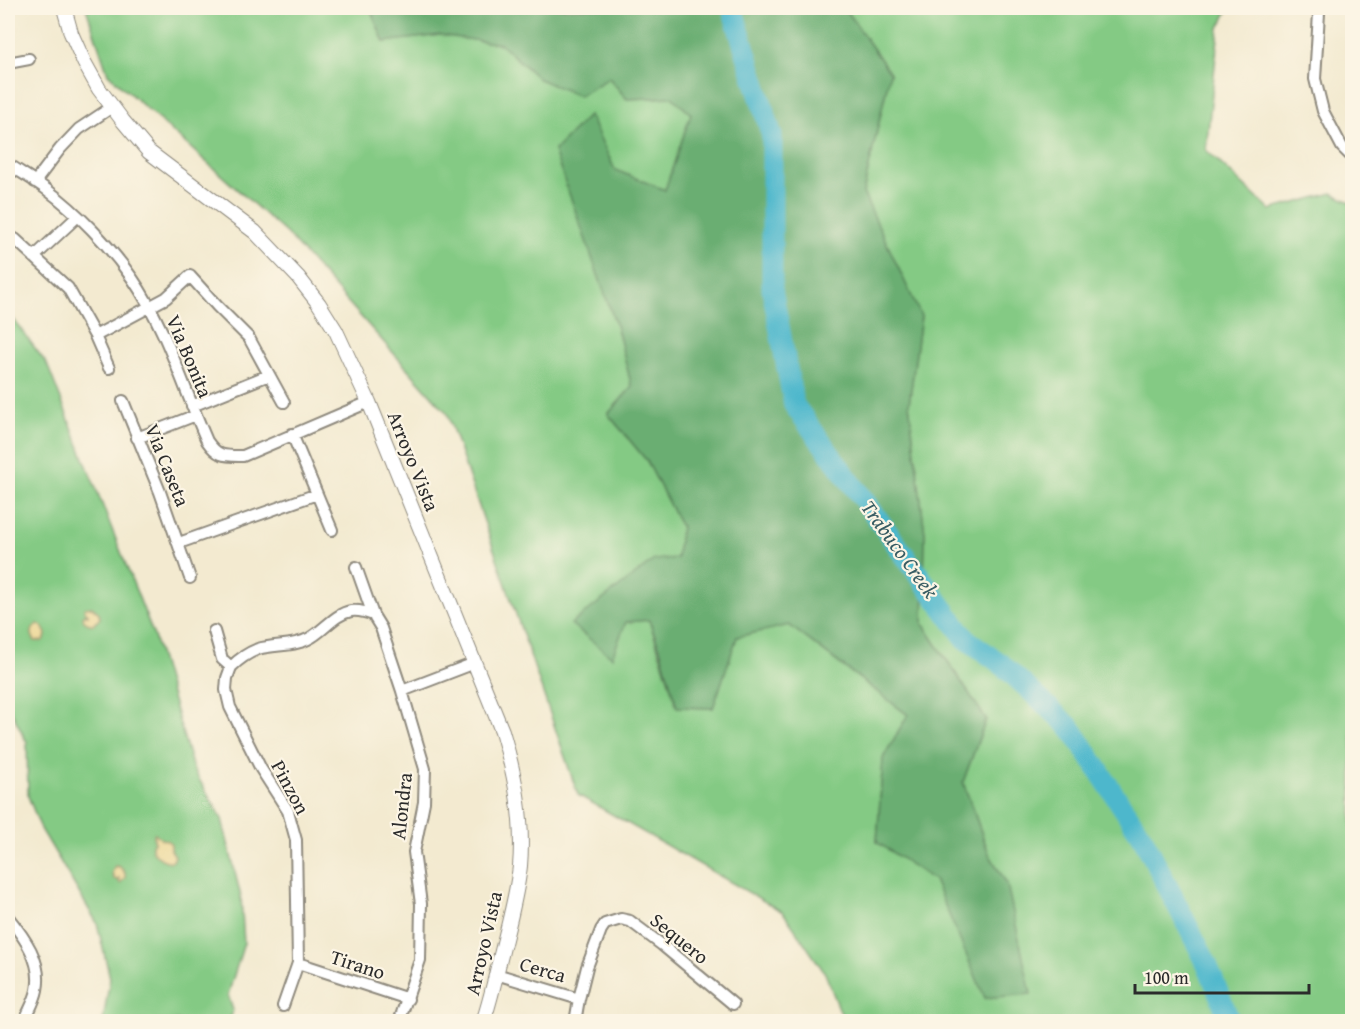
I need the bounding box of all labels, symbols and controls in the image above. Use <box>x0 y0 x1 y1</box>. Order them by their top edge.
street label: Via Bonita <box>160 310 221 402</box>
street label: Arroyo Vista <box>381 406 447 516</box>
street label: Via Caseta <box>138 419 198 511</box>
water label: Trabuco Creek <box>854 494 946 605</box>
street label: Pinzon <box>265 755 317 819</box>
street label: Alondra <box>383 770 419 841</box>
street label: Arroyo Vista <box>457 888 509 998</box>
street label: Sequero <box>644 905 716 971</box>
street label: Tirano <box>327 942 389 986</box>
street label: Cerca <box>517 949 570 989</box>
scale bar <box>1135 957 1309 995</box>
text: 100 m <box>1144 964 1189 991</box>

